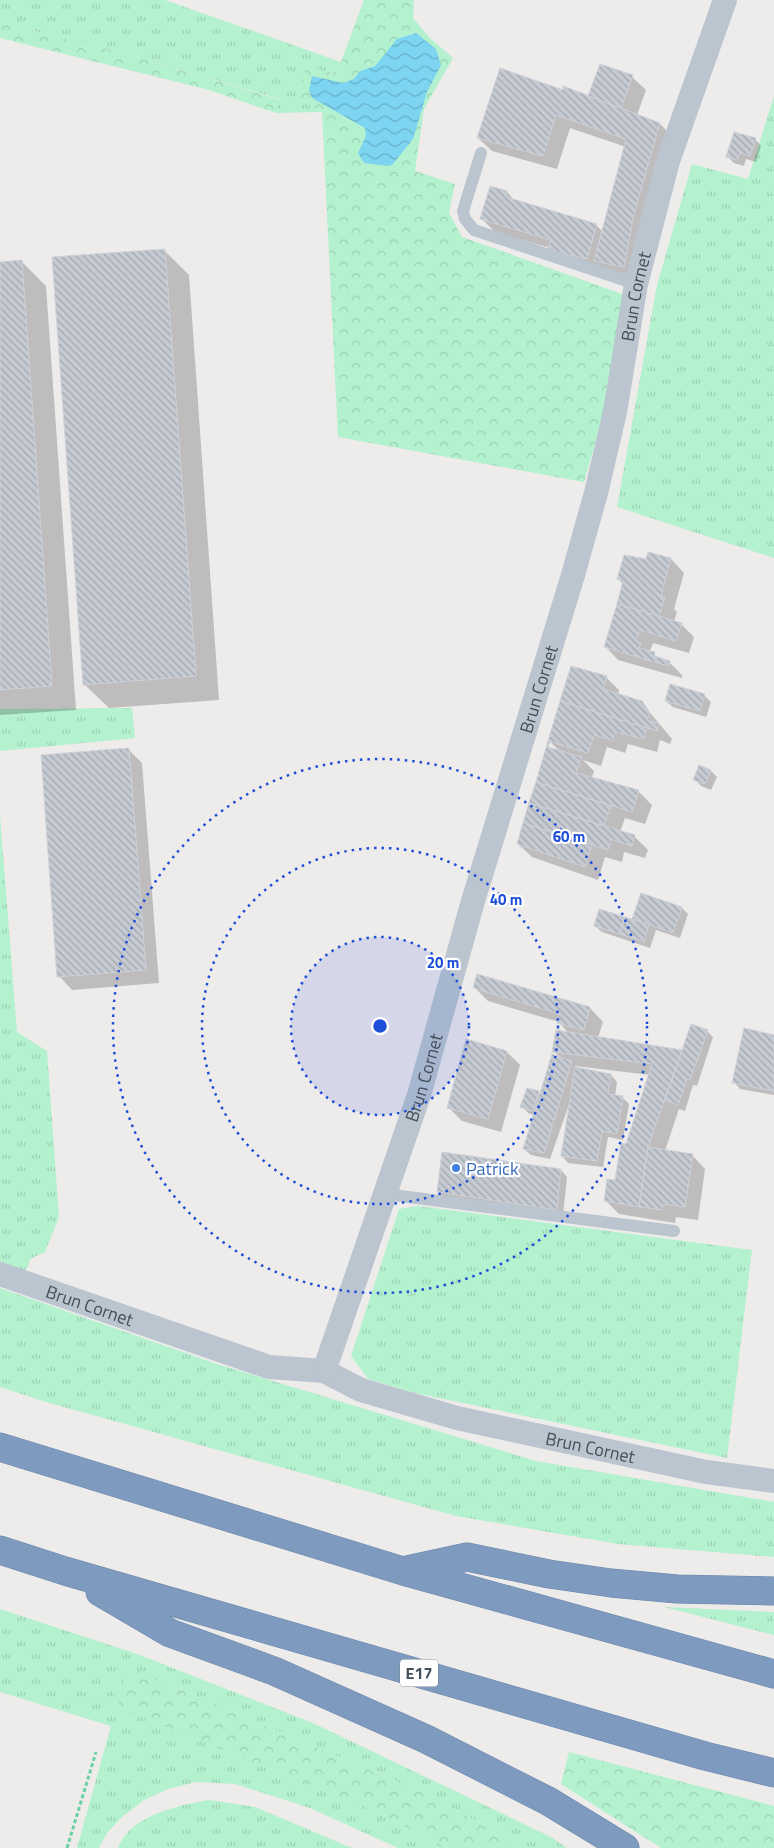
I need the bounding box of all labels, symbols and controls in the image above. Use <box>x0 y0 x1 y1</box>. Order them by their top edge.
street label: Brun Cornet <box>613 248 658 343</box>
street label: Brun Cornet <box>512 641 564 736</box>
text: 60 m <box>553 825 585 848</box>
text: 40 m <box>490 888 522 911</box>
text: 20 m <box>427 951 459 974</box>
centre of rings <box>371 1017 389 1035</box>
street label: Brun Cornet <box>397 1029 449 1125</box>
place label: Patrick <box>466 1155 519 1182</box>
marker: Patrick <box>450 1162 462 1174</box>
street label: Brun Cornet <box>42 1277 138 1333</box>
street label: Brun Cornet <box>543 1424 638 1470</box>
road number: E17 <box>400 1660 438 1686</box>

